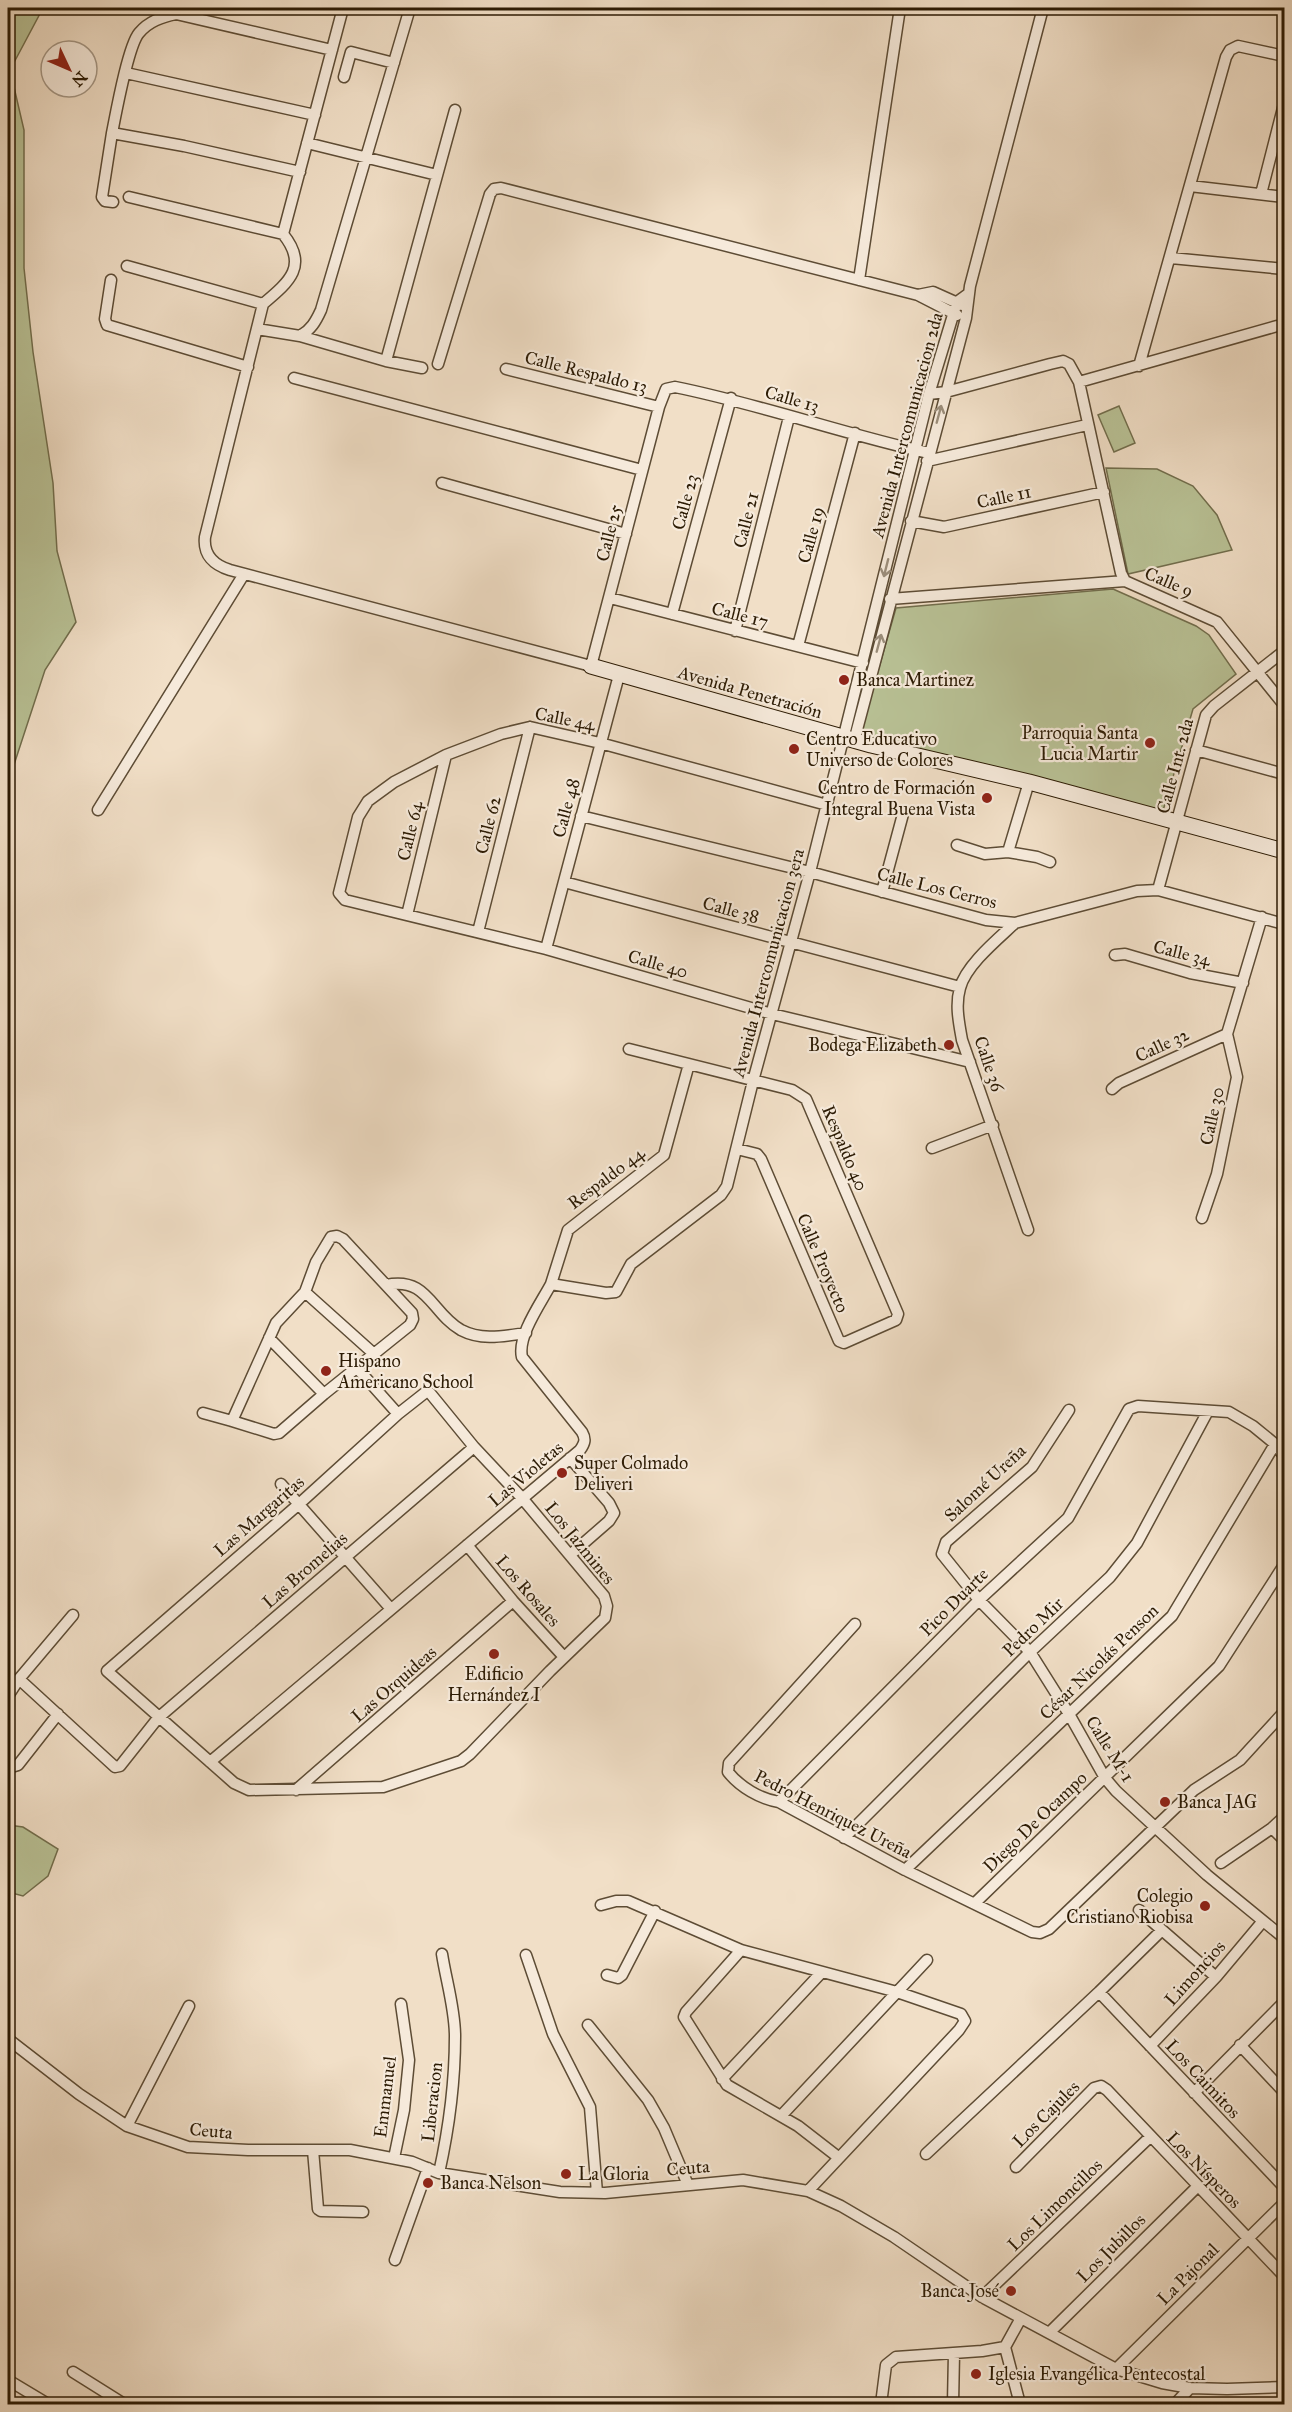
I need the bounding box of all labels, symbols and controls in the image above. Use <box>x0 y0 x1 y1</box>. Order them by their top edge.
north arrow <box>39 39 99 99</box>
text: N <box>68 68 91 91</box>
street label: Avenida Intercomunicacion 2da <box>866 310 948 541</box>
street label: Calle Respaldo 13 <box>522 346 650 398</box>
street label: Calle 13 <box>762 381 822 417</box>
one-way arrow <box>934 405 946 424</box>
street label: Calle 23 <box>667 472 703 532</box>
street label: Calle 11 <box>975 481 1033 513</box>
street label: Calle 21 <box>728 490 764 550</box>
street label: Calle 25 <box>591 502 627 564</box>
street label: Calle 19 <box>793 504 829 566</box>
one-way arrow <box>880 559 892 578</box>
street label: Calle 9 <box>1141 562 1197 602</box>
street label: Calle 17 <box>709 597 771 633</box>
one-way arrow <box>874 634 885 653</box>
street label: Avenida Penetración <box>674 661 825 723</box>
place label: Banca Martinez <box>856 669 974 691</box>
marker: Banca Martinez <box>837 673 851 687</box>
street label: Calle 44 <box>533 702 598 736</box>
street label: Calle Int. 2da <box>1152 716 1198 816</box>
place label: Parroquia Santa Lucia Martir <box>1022 722 1138 765</box>
place label: Centro Educativo Universo de Colores <box>806 728 953 771</box>
marker: Parroquia Santa Lucia Martir <box>1143 736 1157 750</box>
marker: Centro Educativo Universo de Colores <box>787 742 801 756</box>
street label: Calle 48 <box>548 776 584 840</box>
place label: Centro de Formación Integral Buena Vista <box>818 777 975 821</box>
marker: Centro de Formación Integral Buena Vista <box>980 791 994 805</box>
street label: Calle 62 <box>470 794 506 856</box>
street label: Calle 64 <box>393 798 428 863</box>
street label: Avenida Intercomunicacion 3era <box>727 846 809 1081</box>
street label: Calle Los Cerros <box>875 862 999 914</box>
street label: Calle 38 <box>700 892 762 928</box>
street label: Calle 34 <box>1151 935 1214 971</box>
street label: Calle 40 <box>625 945 691 983</box>
street label: Calle 32 <box>1132 1023 1193 1067</box>
street label: Calle 36 <box>969 1033 1009 1095</box>
place label: Bodega Elizabeth <box>808 1034 937 1057</box>
marker: Bodega Elizabeth <box>942 1038 956 1052</box>
street label: Calle 30 <box>1195 1085 1229 1147</box>
street label: Respaldo 40 <box>817 1102 873 1194</box>
street label: Respaldo 44 <box>563 1141 649 1214</box>
street label: Calle Proyecto <box>792 1210 854 1316</box>
place label: Hispano Americano School <box>337 1350 474 1393</box>
marker: Hispano Americano School <box>319 1364 333 1378</box>
street label: Las Violetas <box>484 1436 568 1512</box>
street label: Salomé Ureña <box>940 1439 1031 1526</box>
place label: Super Colmado Deliveri <box>574 1452 688 1495</box>
marker: Super Colmado Deliveri <box>555 1466 569 1480</box>
street label: Las Margaritas <box>209 1471 309 1562</box>
street label: Los Jazmines <box>539 1497 620 1589</box>
street label: Las Bromelias <box>258 1527 352 1613</box>
street label: Los Rosales <box>491 1551 565 1631</box>
street label: Pico Duarte <box>915 1563 993 1641</box>
street label: Pedro Mir <box>998 1592 1068 1661</box>
street label: César Nicolás Penson <box>1035 1599 1163 1724</box>
street label: Las Orquideas <box>347 1641 442 1728</box>
marker: Edificio Hernández I <box>487 1647 501 1661</box>
place label: Edificio Hernández I <box>447 1663 541 1706</box>
street label: Calle M-1 <box>1081 1712 1139 1786</box>
street label: Pedro Henriquez Ureña <box>750 1765 916 1864</box>
street label: Diego De Ocampo <box>978 1767 1092 1878</box>
place label: Banca JAG <box>1177 1791 1257 1814</box>
marker: Banca JAG <box>1158 1795 1172 1809</box>
place label: Colegio Cristiano Riobisa <box>1066 1885 1193 1928</box>
marker: Colegio Cristiano Riobisa <box>1198 1899 1212 1913</box>
street label: Limoncios <box>1160 1936 1230 2010</box>
street label: Los Caimitos <box>1161 2035 1245 2123</box>
street label: Emmanuel <box>369 2055 401 2139</box>
street label: Liberacion <box>417 2061 447 2143</box>
street label: Los Cajules <box>1008 2076 1084 2152</box>
street label: Ceuta <box>188 2118 234 2144</box>
street label: Los Nísperos <box>1162 2127 1246 2213</box>
street label: Los Limoncillos <box>1003 2154 1107 2256</box>
street label: Ceuta <box>665 2155 711 2181</box>
place label: La Gloria <box>578 2163 650 2185</box>
marker: La Gloria <box>559 2167 573 2181</box>
place label: Banca Nelson <box>440 2172 541 2194</box>
marker: Banca Nelson <box>421 2176 435 2190</box>
street label: Los Jubillos <box>1072 2209 1151 2288</box>
street label: La Pajonal <box>1153 2238 1224 2309</box>
place label: Banca José <box>921 2280 999 2303</box>
marker: Banca José <box>1004 2284 1018 2298</box>
place label: Iglesia Evangélica Pentecostal <box>988 2363 1206 2386</box>
marker: Iglesia Evangélica Pentecostal <box>969 2367 983 2381</box>

